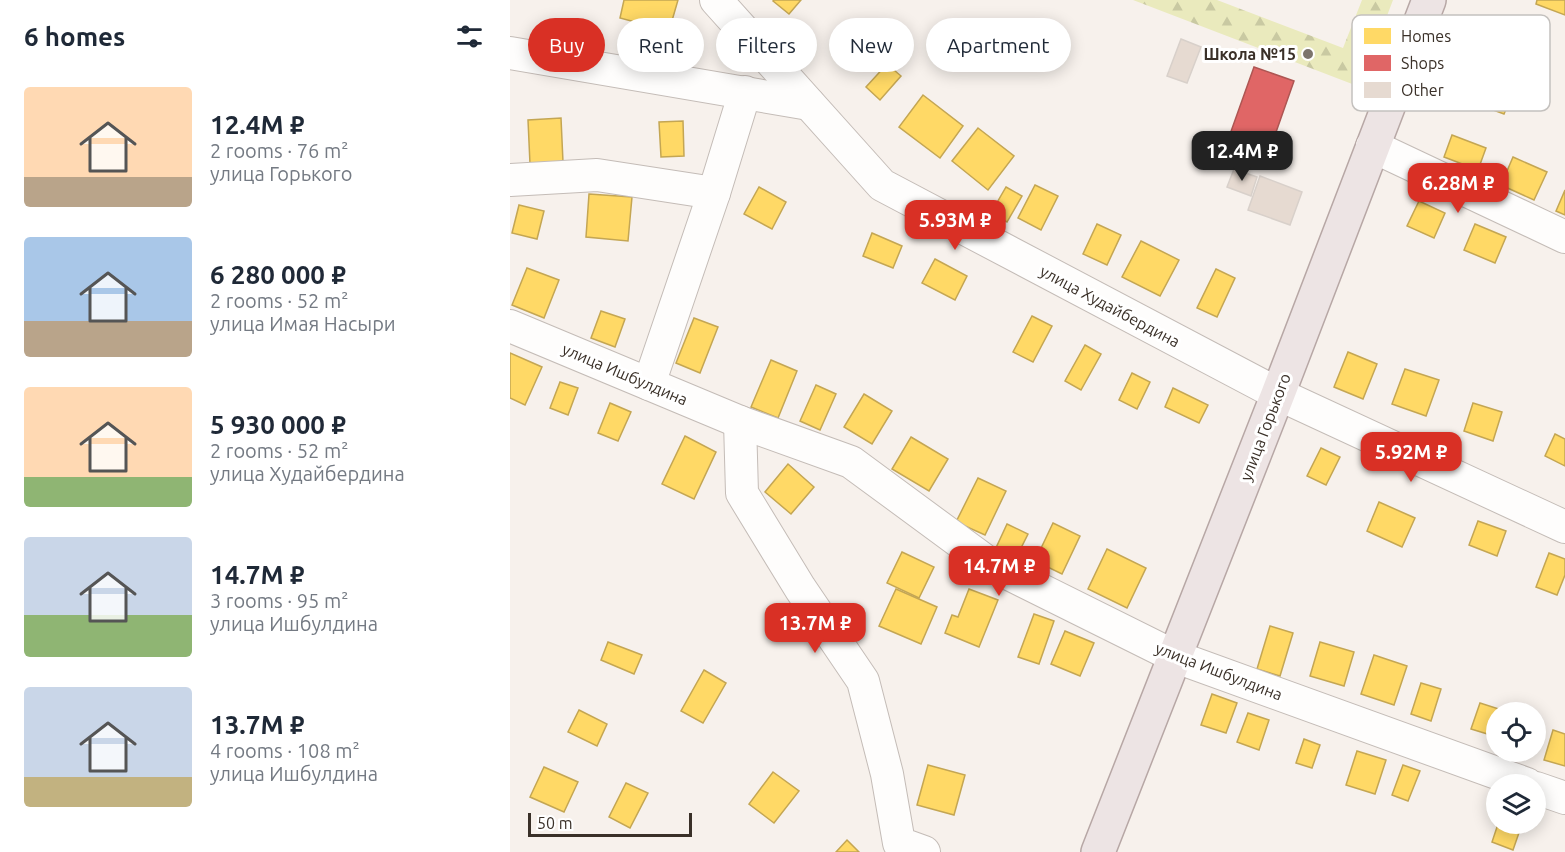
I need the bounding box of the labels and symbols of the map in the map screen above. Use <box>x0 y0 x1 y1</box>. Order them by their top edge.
legend <box>1352 15 1550 111</box>
text: Homes <box>1401 27 1451 45</box>
place label: Школа №15 <box>1203 45 1296 63</box>
marker: Школа №15 <box>1301 47 1315 61</box>
text: Shops <box>1401 54 1444 72</box>
text: Other <box>1401 81 1444 99</box>
pin: 12.4M ₽ <box>1187 131 1297 182</box>
pin: 6.28M ₽ <box>1403 163 1513 214</box>
pin: 5.93M ₽ <box>900 200 1010 251</box>
street label: улица Худайбердина <box>1037 261 1183 351</box>
street label: улица Ишбулдина <box>560 339 690 409</box>
street label: улица Горького <box>1236 371 1294 483</box>
pin: 5.92M ₽ <box>1356 432 1466 483</box>
pin: 14.7M ₽ <box>944 546 1054 597</box>
pin: 13.7M ₽ <box>760 603 870 654</box>
street label: улица Ишбулдина <box>1153 639 1285 703</box>
scale bar <box>528 810 692 838</box>

